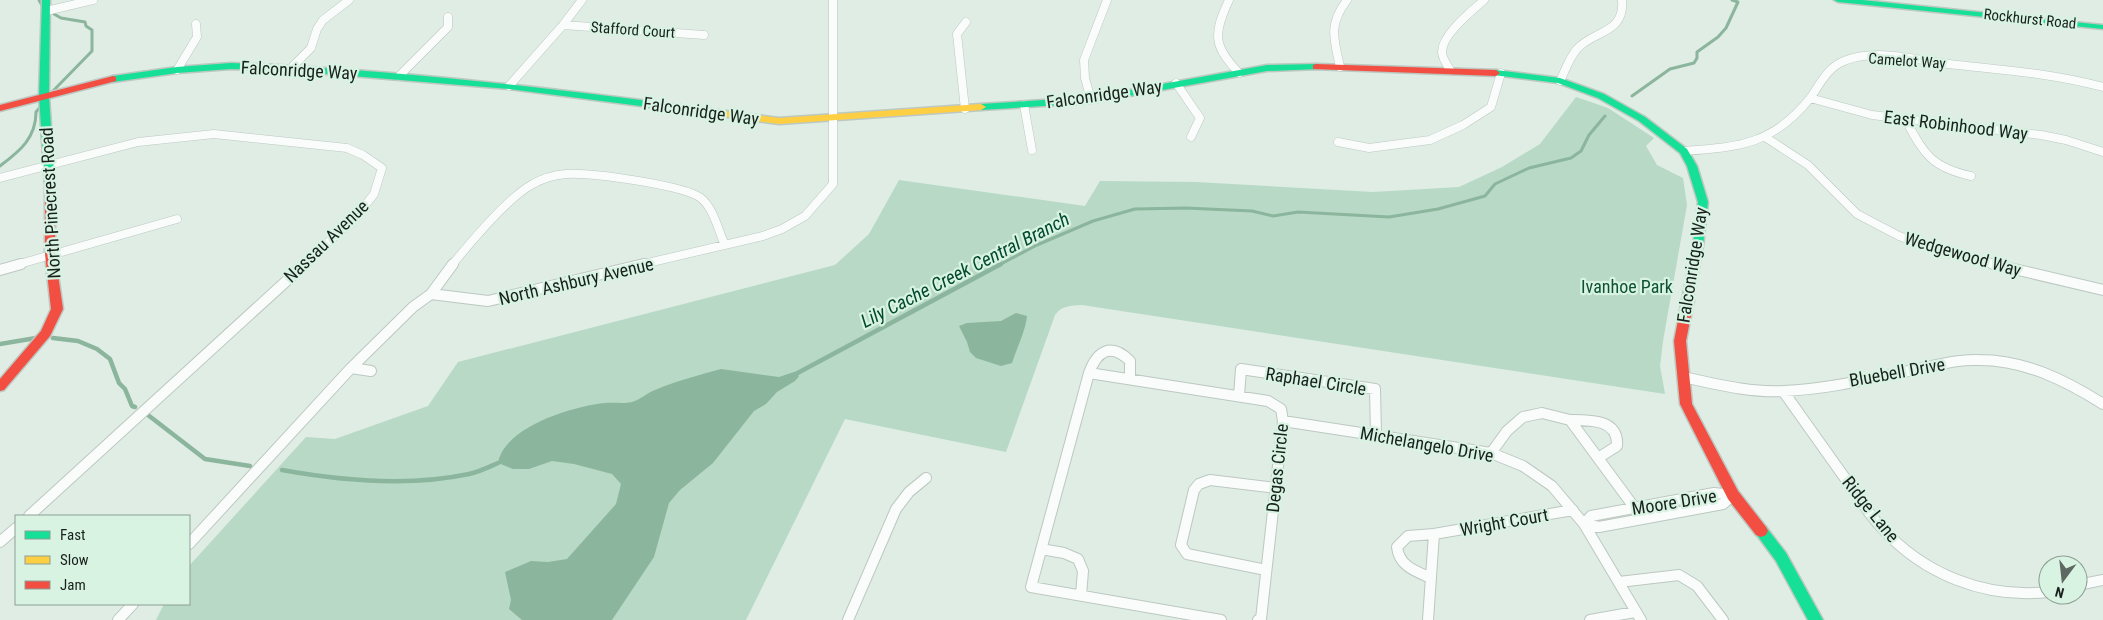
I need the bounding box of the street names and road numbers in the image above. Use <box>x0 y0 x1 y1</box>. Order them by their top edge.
street label: Rockhurst Road <box>1983 5 2077 33</box>
street label: Stafford Court <box>590 18 676 42</box>
street label: Camelot Way <box>1868 49 1946 73</box>
street label: Falconridge Way <box>240 56 358 84</box>
street label: Falconridge Way <box>1045 75 1164 113</box>
street label: Falconridge Way <box>642 92 761 130</box>
street label: East Robinhood Way <box>1883 106 2030 144</box>
street label: North Pinecrest Road <box>36 127 64 279</box>
street label: Nassau Avenue <box>279 195 373 287</box>
street label: Falconridge Way <box>1673 205 1712 324</box>
street label: Wedgewood Way <box>1902 227 2024 281</box>
street label: North Ashbury Avenue <box>497 253 655 309</box>
street label: Bluebell Drive <box>1848 353 1946 391</box>
street label: Raphael Circle <box>1264 363 1368 399</box>
street label: Michelangelo Drive <box>1359 422 1495 466</box>
street label: Degas Circle <box>1262 423 1292 513</box>
street label: Ridge Lane <box>1838 472 1904 546</box>
street label: Moore Drive <box>1630 485 1718 519</box>
street label: Wright Court <box>1458 504 1550 540</box>

